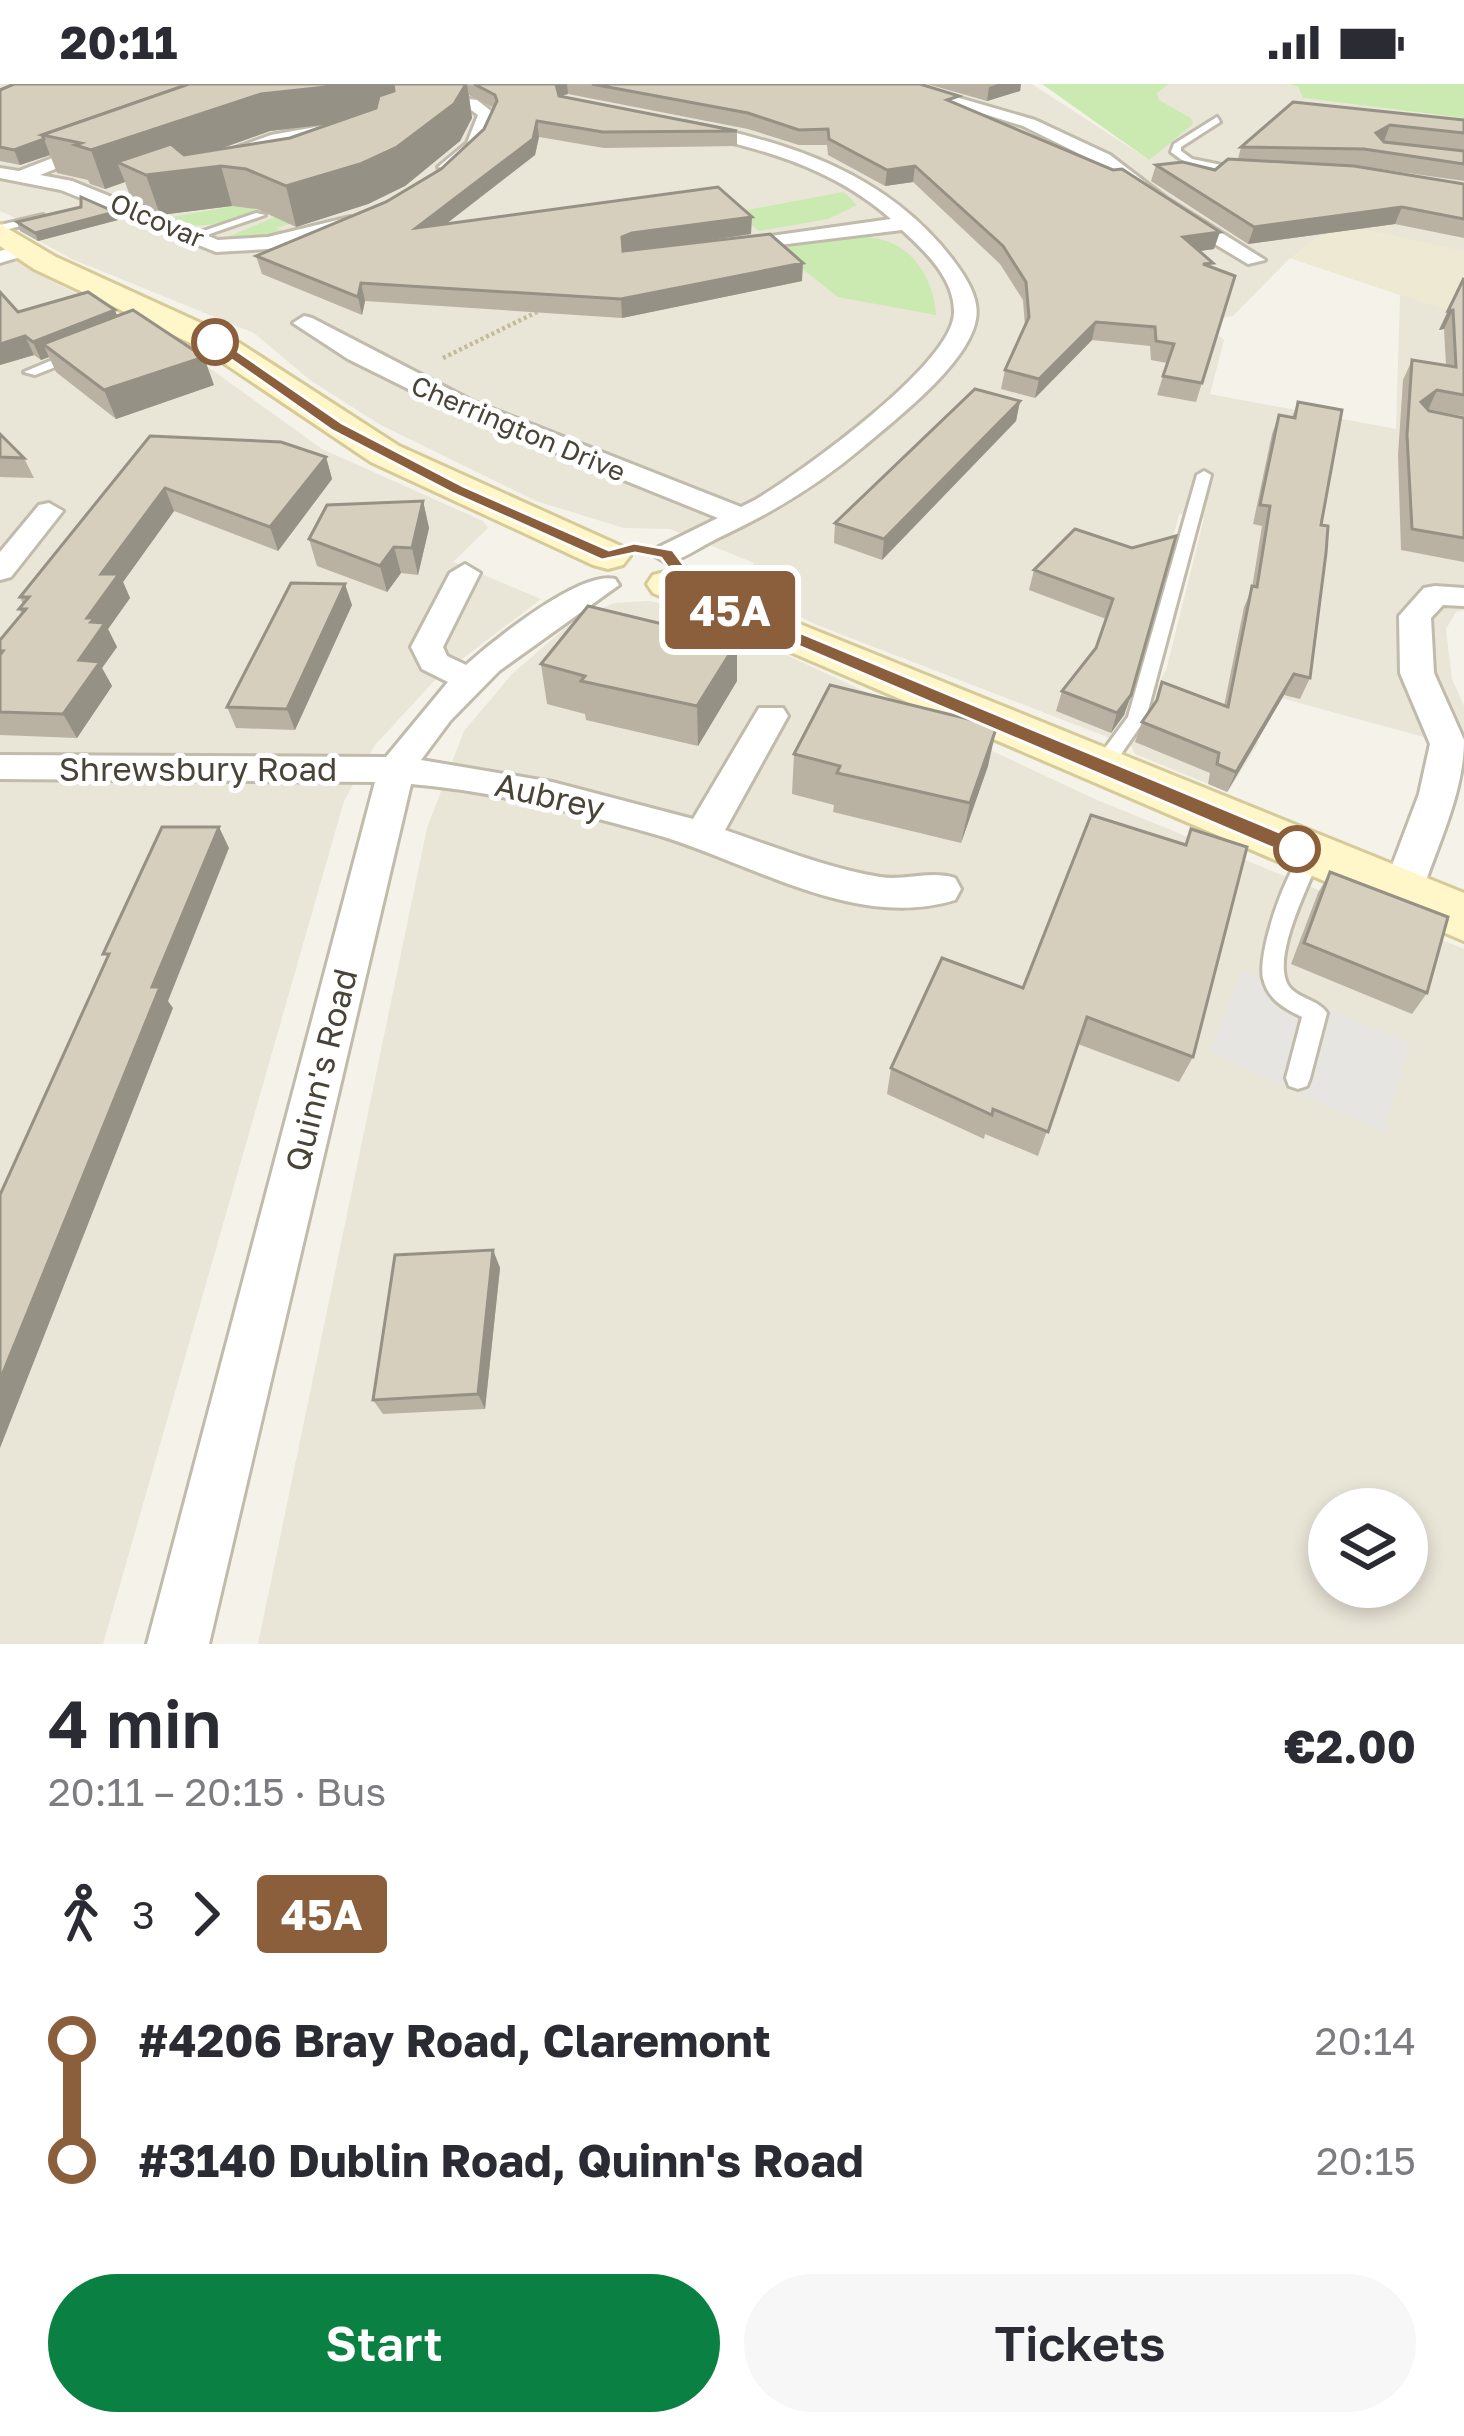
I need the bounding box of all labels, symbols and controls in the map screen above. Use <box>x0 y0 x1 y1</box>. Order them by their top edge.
text: 20:11 <box>60 15 177 69</box>
street label: Olcovar <box>106 186 209 254</box>
unlabelled marker <box>193 320 237 364</box>
street label: Cherrington Drive <box>407 369 630 488</box>
line badge: 45A <box>661 571 799 649</box>
text: 45A <box>689 585 771 635</box>
street label: Shrewsbury Road <box>59 749 337 788</box>
street label: Aubrey <box>492 764 609 827</box>
unlabelled marker <box>1275 827 1319 871</box>
street label: Quinn's Road <box>277 965 365 1175</box>
map controls <box>1308 1488 1428 1608</box>
button: layers <box>1308 1488 1428 1608</box>
text: 4 min <box>48 1683 222 1763</box>
text: €2.00 <box>1284 1719 1416 1773</box>
text: 20:11 – 20:15 · Bus <box>48 1768 386 1815</box>
icon: walk <box>48 1881 114 1947</box>
icon: forward <box>173 1881 239 1947</box>
text: 45A <box>281 1889 363 1939</box>
text: 3 <box>132 1891 155 1938</box>
text: #4206 Bray Road, Claremont <box>138 2013 771 2067</box>
text: 20:14 <box>1315 2017 1416 2064</box>
text: #3140 Dublin Road, Quinn's Road <box>138 2133 864 2187</box>
text: 20:15 <box>1316 2137 1416 2184</box>
button: Start <box>48 2274 720 2412</box>
button: Tickets <box>744 2274 1416 2412</box>

